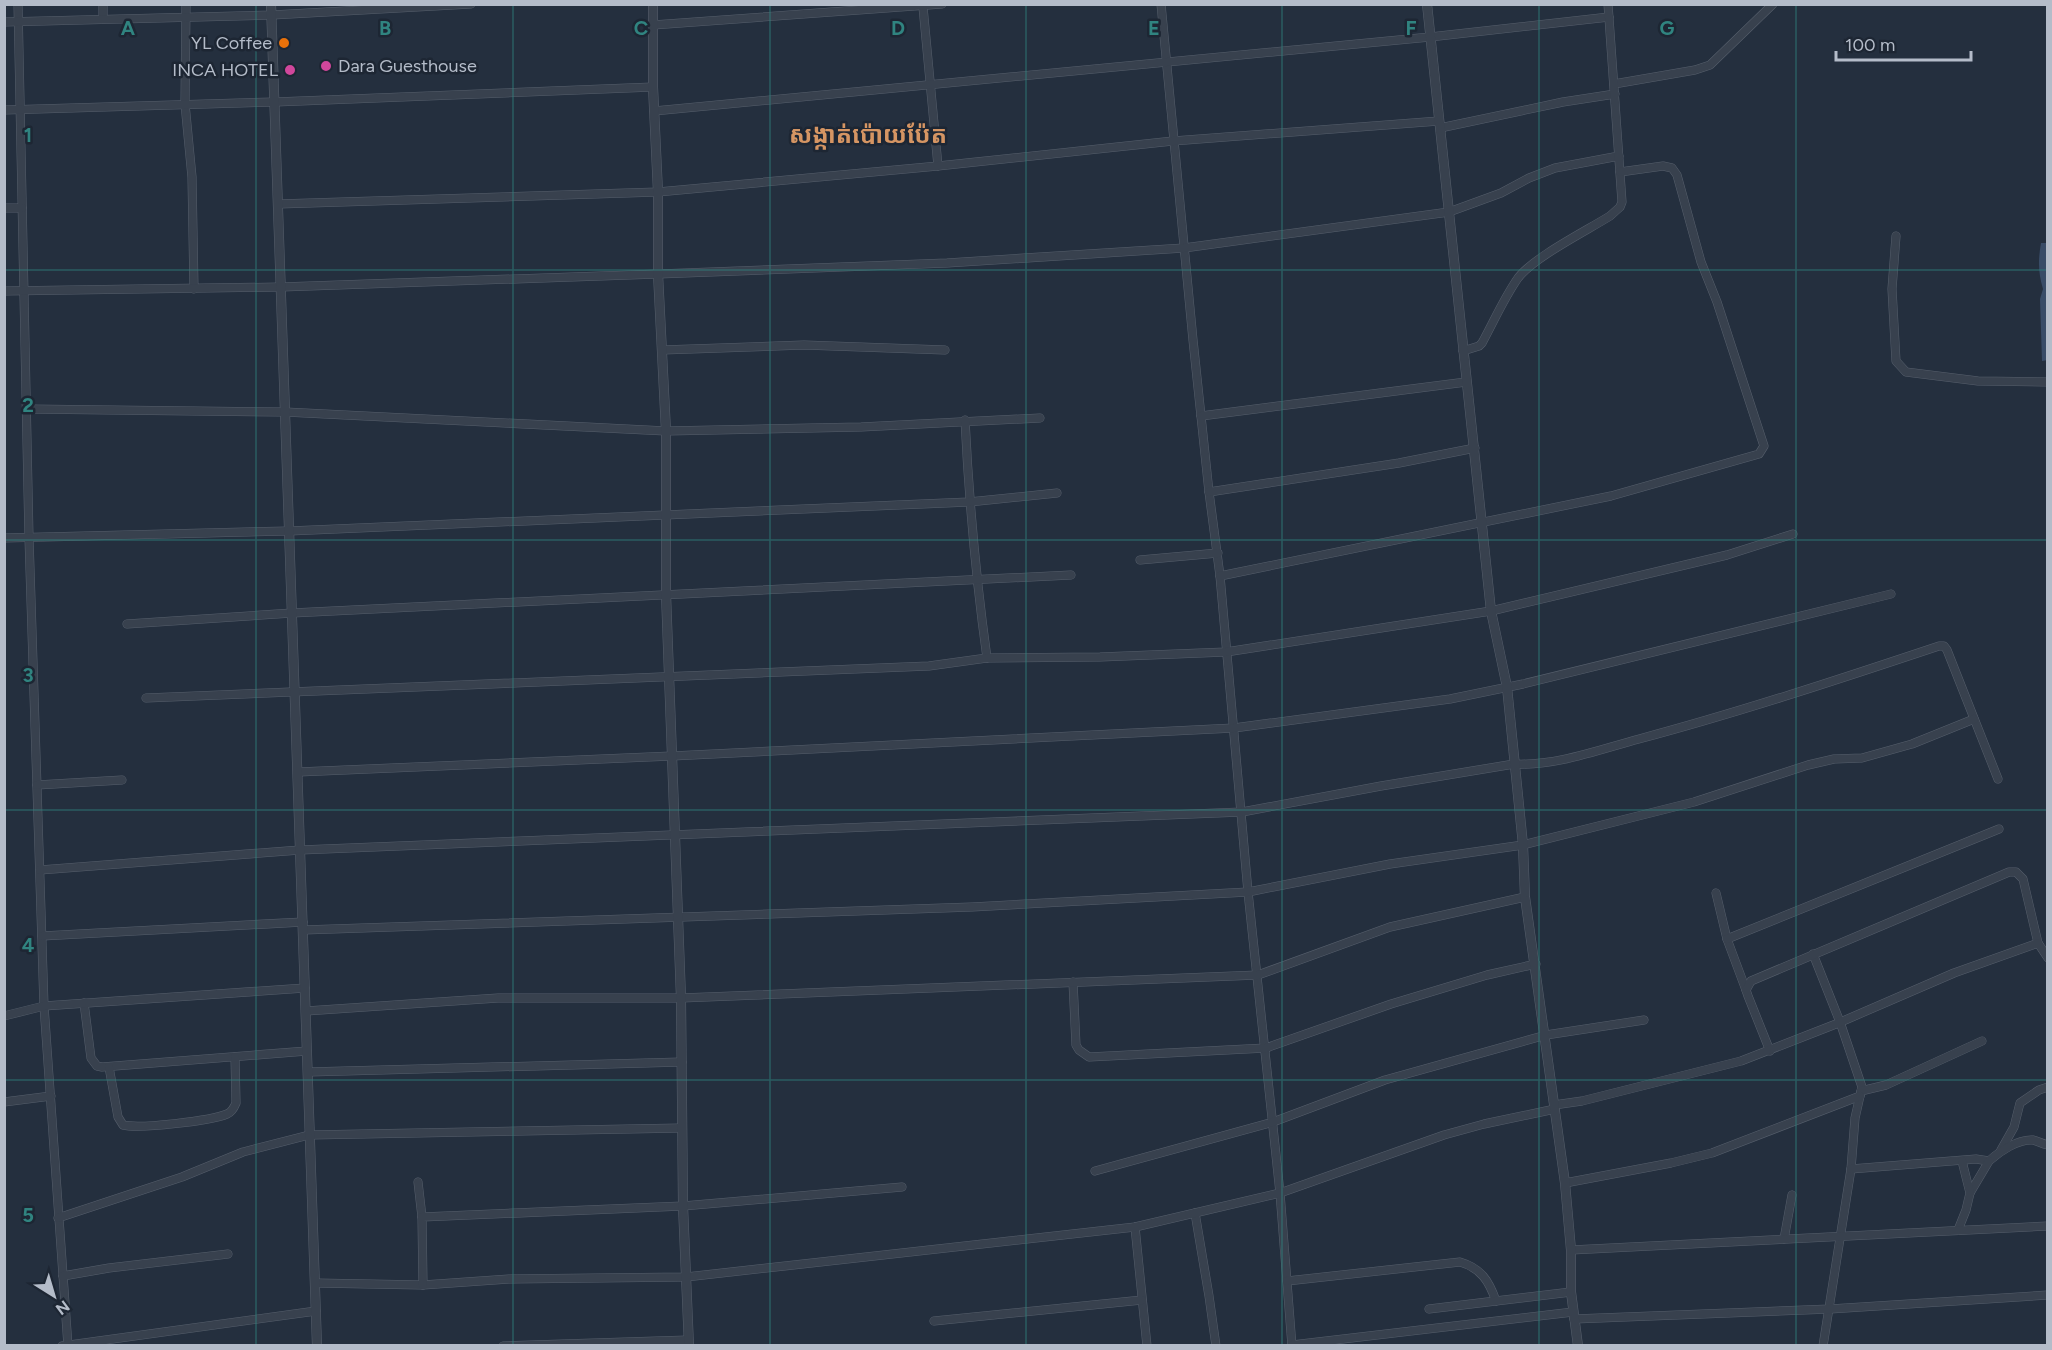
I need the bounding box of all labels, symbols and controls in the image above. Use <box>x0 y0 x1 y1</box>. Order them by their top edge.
text: A <box>121 16 136 40</box>
text: B <box>379 16 391 40</box>
text: C <box>634 16 648 40</box>
text: D <box>891 16 905 40</box>
text: E <box>1148 16 1160 40</box>
text: F <box>1405 16 1417 40</box>
text: G <box>1660 16 1675 40</box>
scale bar <box>1836 24 1971 62</box>
place label: YL Coffee <box>191 32 272 54</box>
text: 100 m <box>1845 34 1895 56</box>
marker: YL Coffee <box>277 36 291 50</box>
place label: Dara Guesthouse <box>338 55 477 77</box>
place label: INCA HOTEL <box>172 59 279 81</box>
marker: Dara Guesthouse <box>319 59 333 73</box>
marker: INCA HOTEL <box>283 63 297 77</box>
district label: សង្កាត់ប៉ោយប៉ែត <box>789 120 947 150</box>
text: 1 <box>24 123 32 147</box>
text: 2 <box>22 393 34 417</box>
text: 3 <box>22 663 34 687</box>
text: 4 <box>22 933 35 957</box>
text: 5 <box>22 1203 34 1227</box>
north arrow <box>24 1266 84 1326</box>
text: N <box>52 1296 73 1319</box>

